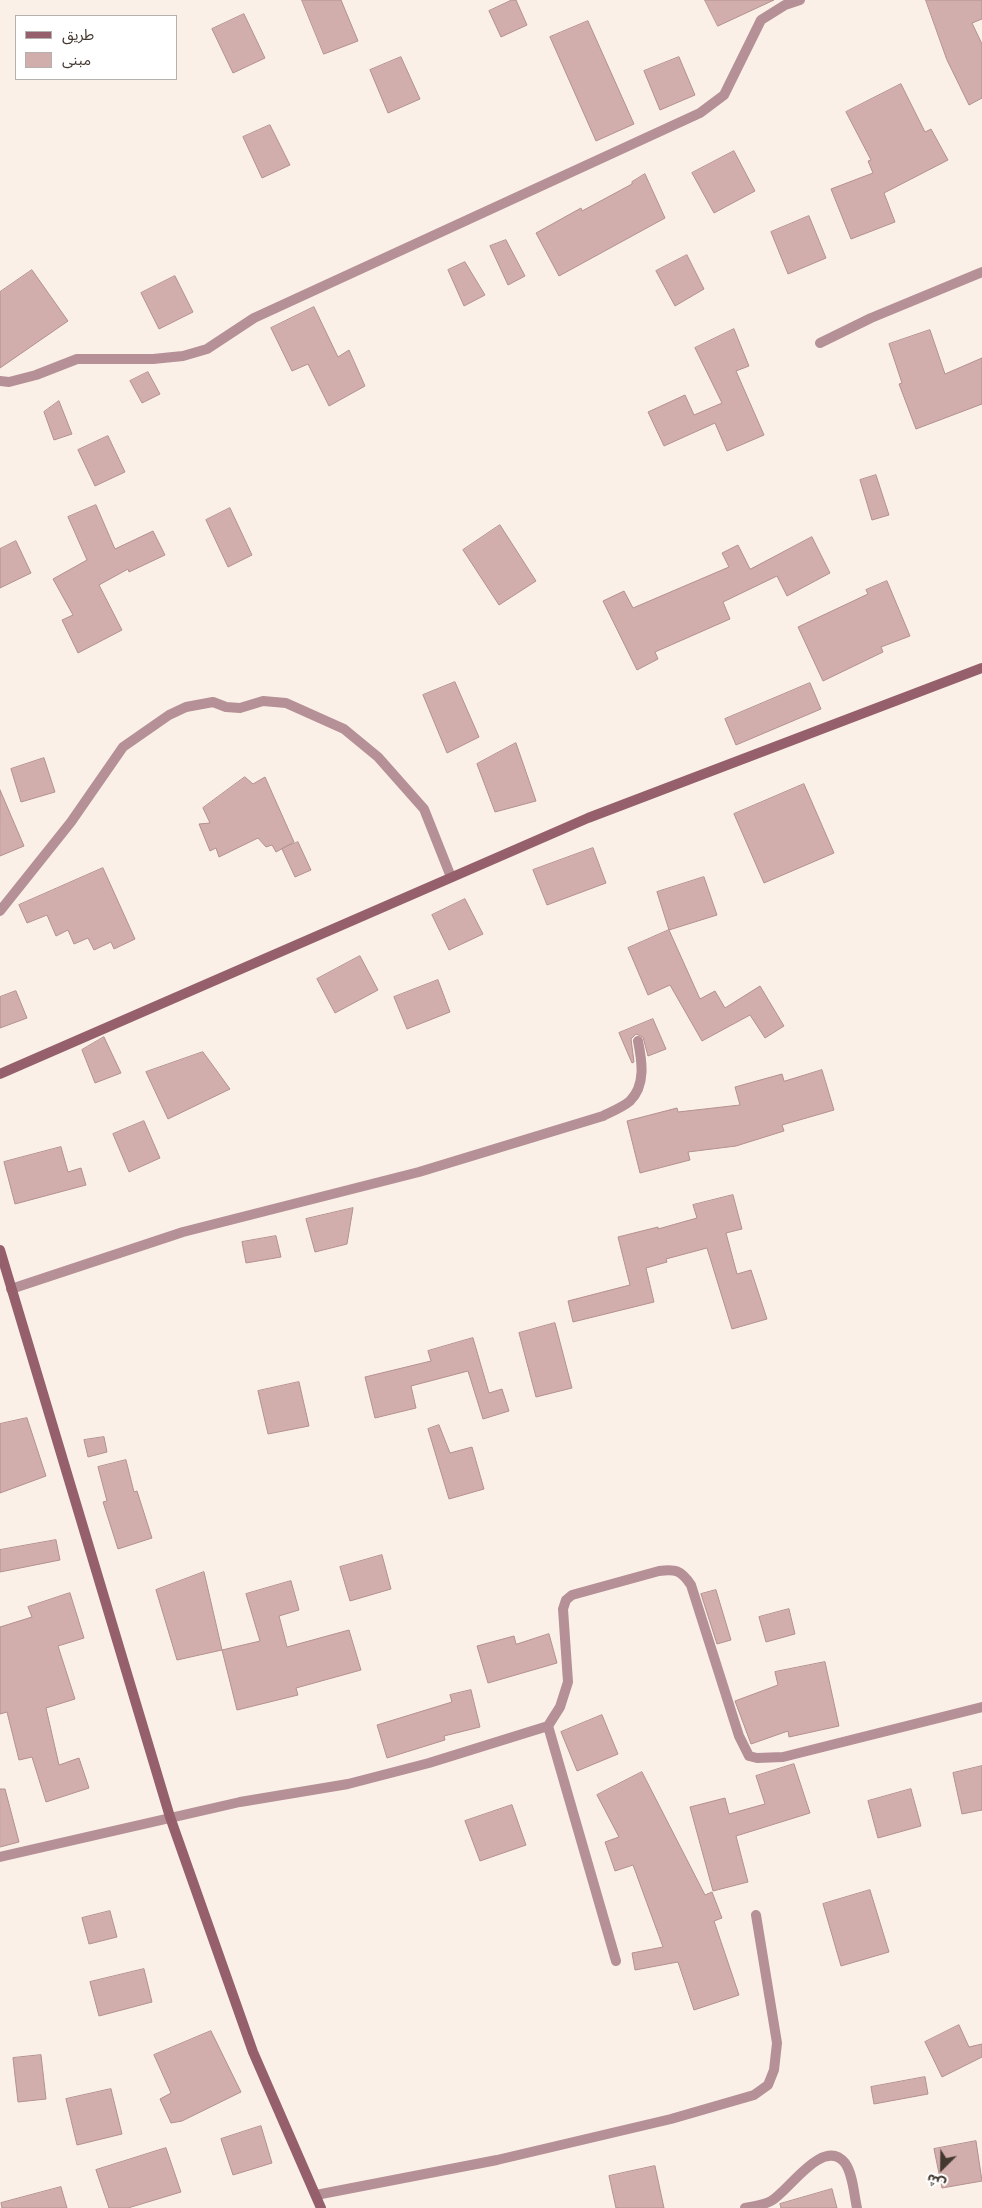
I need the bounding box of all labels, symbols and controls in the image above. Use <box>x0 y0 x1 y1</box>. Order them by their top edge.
legend <box>15 15 178 80</box>
text: طريق <box>62 25 94 44</box>
text: مبنى <box>62 50 91 69</box>
north arrow <box>917 2143 967 2193</box>
text: ش <box>924 2170 948 2194</box>

